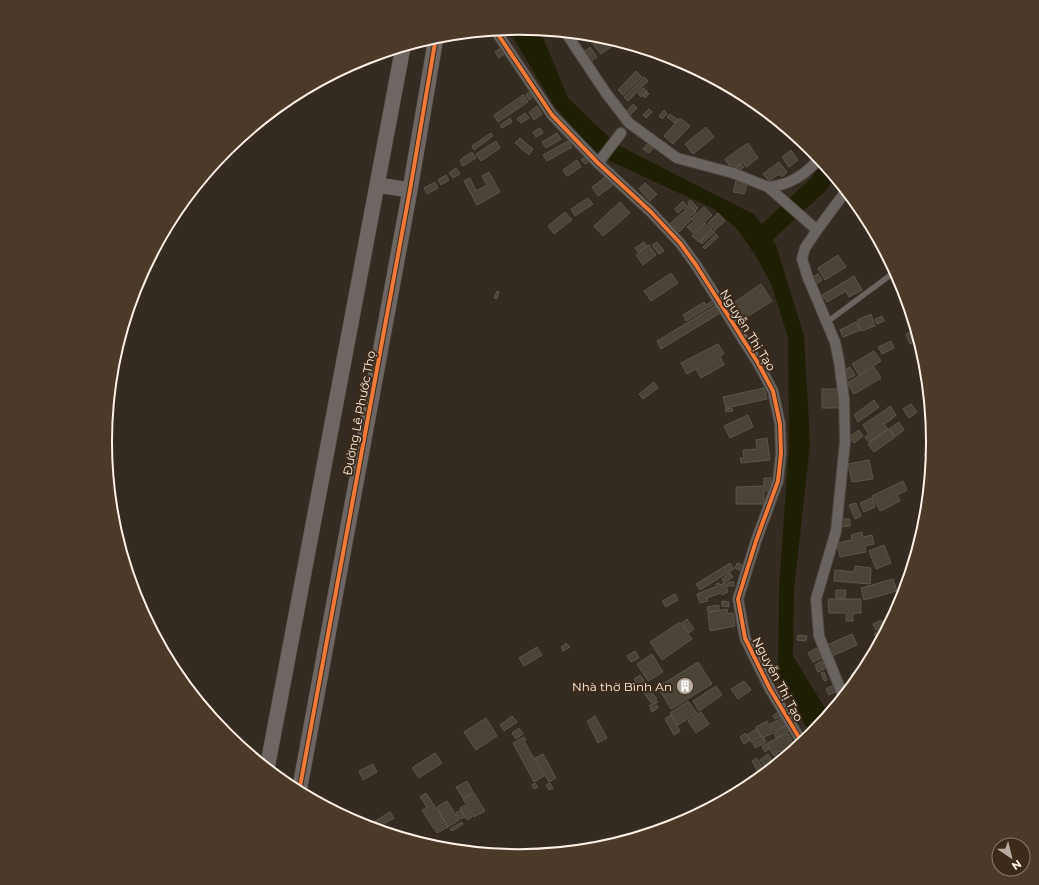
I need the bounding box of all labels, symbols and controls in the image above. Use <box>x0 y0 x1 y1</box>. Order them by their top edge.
street label: Nguyễn Thị Tạo <box>717 286 779 374</box>
street label: Đường Lê Phước Thọ <box>340 349 378 477</box>
street label: Nguyễn Thị Tạo <box>749 634 807 724</box>
building icon: Nhà thờ Bình An <box>675 676 695 696</box>
place label: Nhà thờ Bình An <box>572 679 672 694</box>
north arrow <box>991 837 1031 877</box>
text: N <box>1009 857 1024 873</box>

